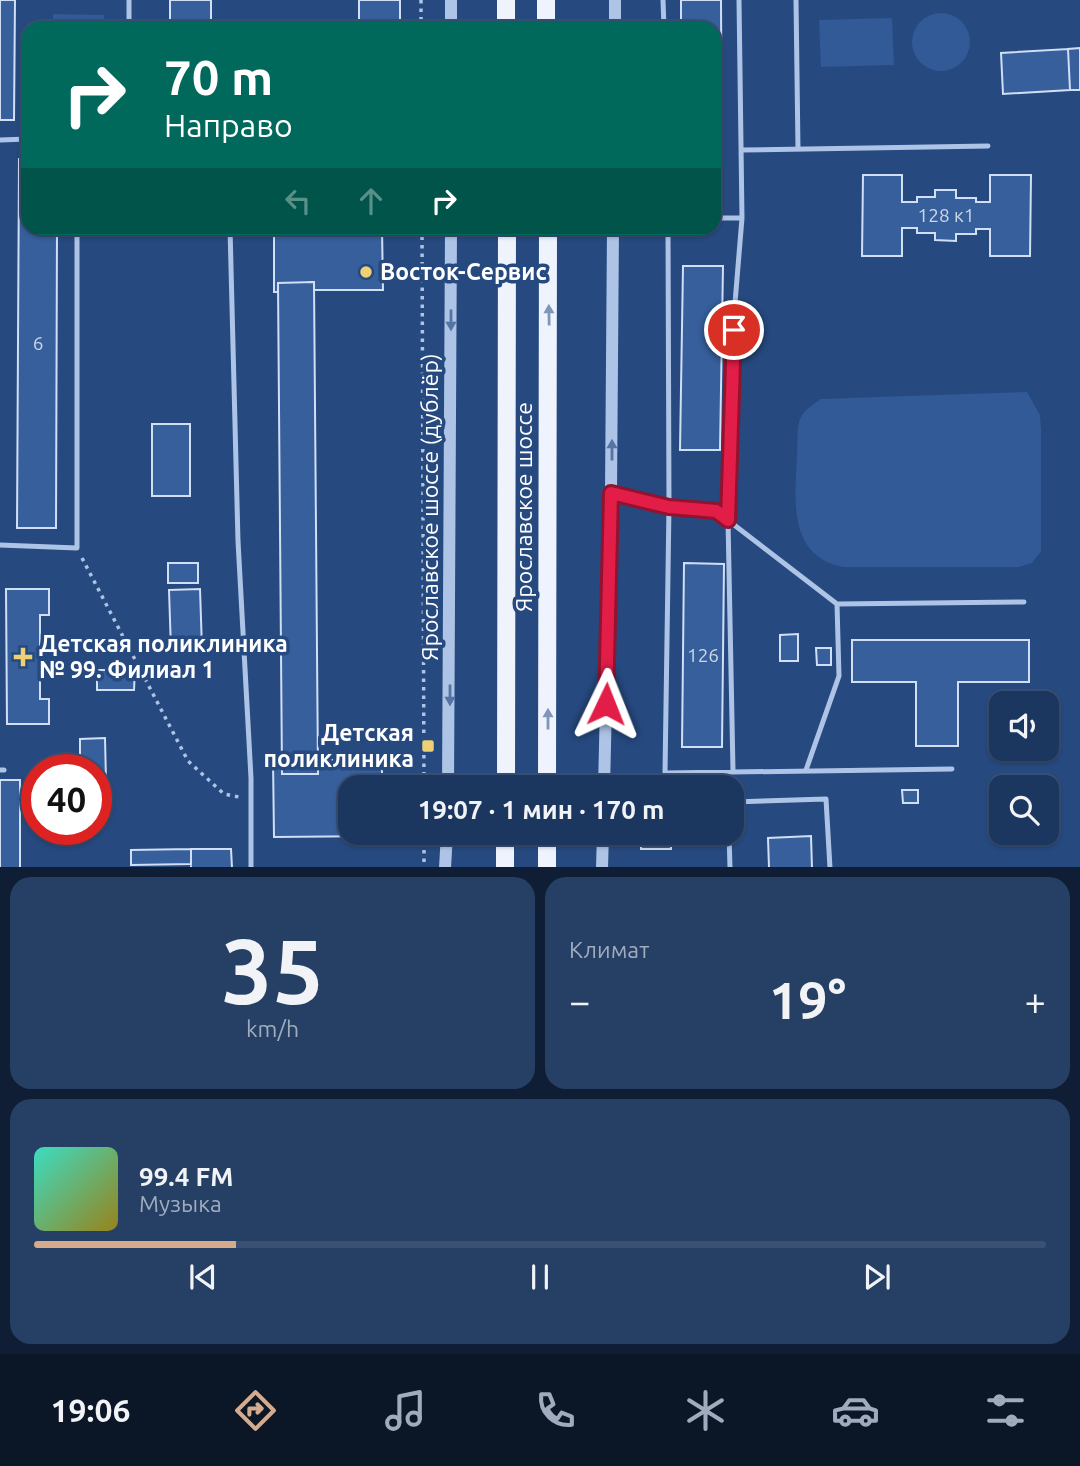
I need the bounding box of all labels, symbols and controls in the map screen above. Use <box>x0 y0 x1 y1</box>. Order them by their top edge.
icon: right <box>49 49 140 140</box>
text: 70 m <box>164 49 273 104</box>
text: Направо <box>164 107 293 143</box>
icon: left <box>279 182 317 220</box>
icon: ahead <box>352 182 390 220</box>
icon: right <box>425 182 463 220</box>
house number: 128 к1 <box>917 204 975 226</box>
place label: Восток-Сервис <box>380 259 547 284</box>
marker: Восток-Сервис <box>358 264 374 280</box>
pin <box>704 300 764 360</box>
one-way arrow <box>543 304 555 326</box>
one-way arrow <box>445 309 457 331</box>
icon: arrive <box>715 311 753 349</box>
house number: 6 <box>33 332 43 354</box>
street label: Ярославское шоссе (дублёр) <box>417 353 443 661</box>
street label: Ярославское шоссе <box>511 402 536 612</box>
one-way arrow <box>606 439 617 461</box>
place label: Детская поликлиника № 99. Филиал 1 <box>39 631 288 682</box>
house number: 126 <box>687 644 719 666</box>
marker: Детская поликлиника № 99. Филиал 1 <box>13 647 33 667</box>
position arrow <box>569 667 643 741</box>
one-way arrow <box>444 684 456 706</box>
map controls <box>989 691 1059 845</box>
button: sound <box>989 691 1059 761</box>
one-way arrow <box>542 708 553 730</box>
place label: Детская поликлиника <box>264 720 414 771</box>
marker: Детская поликлиника <box>420 738 436 754</box>
speed limit sign: 40 <box>21 754 112 845</box>
button: search <box>989 775 1059 845</box>
text: 19:07 · 1 мин · 170 m <box>418 795 664 824</box>
text: 35 <box>221 919 324 1021</box>
text: Климат <box>569 937 649 962</box>
text: 19° <box>769 971 846 1029</box>
text: − <box>569 980 590 1022</box>
text: + <box>1025 980 1046 1022</box>
text: km/h <box>246 1016 299 1041</box>
text: 99.4 FM <box>139 1162 233 1191</box>
text: Музыка <box>139 1191 222 1216</box>
icon: previous <box>184 1258 222 1296</box>
icon: pause <box>521 1258 559 1296</box>
icon: next <box>858 1258 896 1296</box>
icon: directions <box>231 1386 280 1435</box>
icon: music <box>381 1386 430 1435</box>
icon: phone <box>531 1386 580 1435</box>
icon: climate <box>681 1386 730 1435</box>
icon: car <box>831 1386 880 1435</box>
icon: filters <box>981 1386 1030 1435</box>
text: 19:06 <box>50 1392 131 1428</box>

